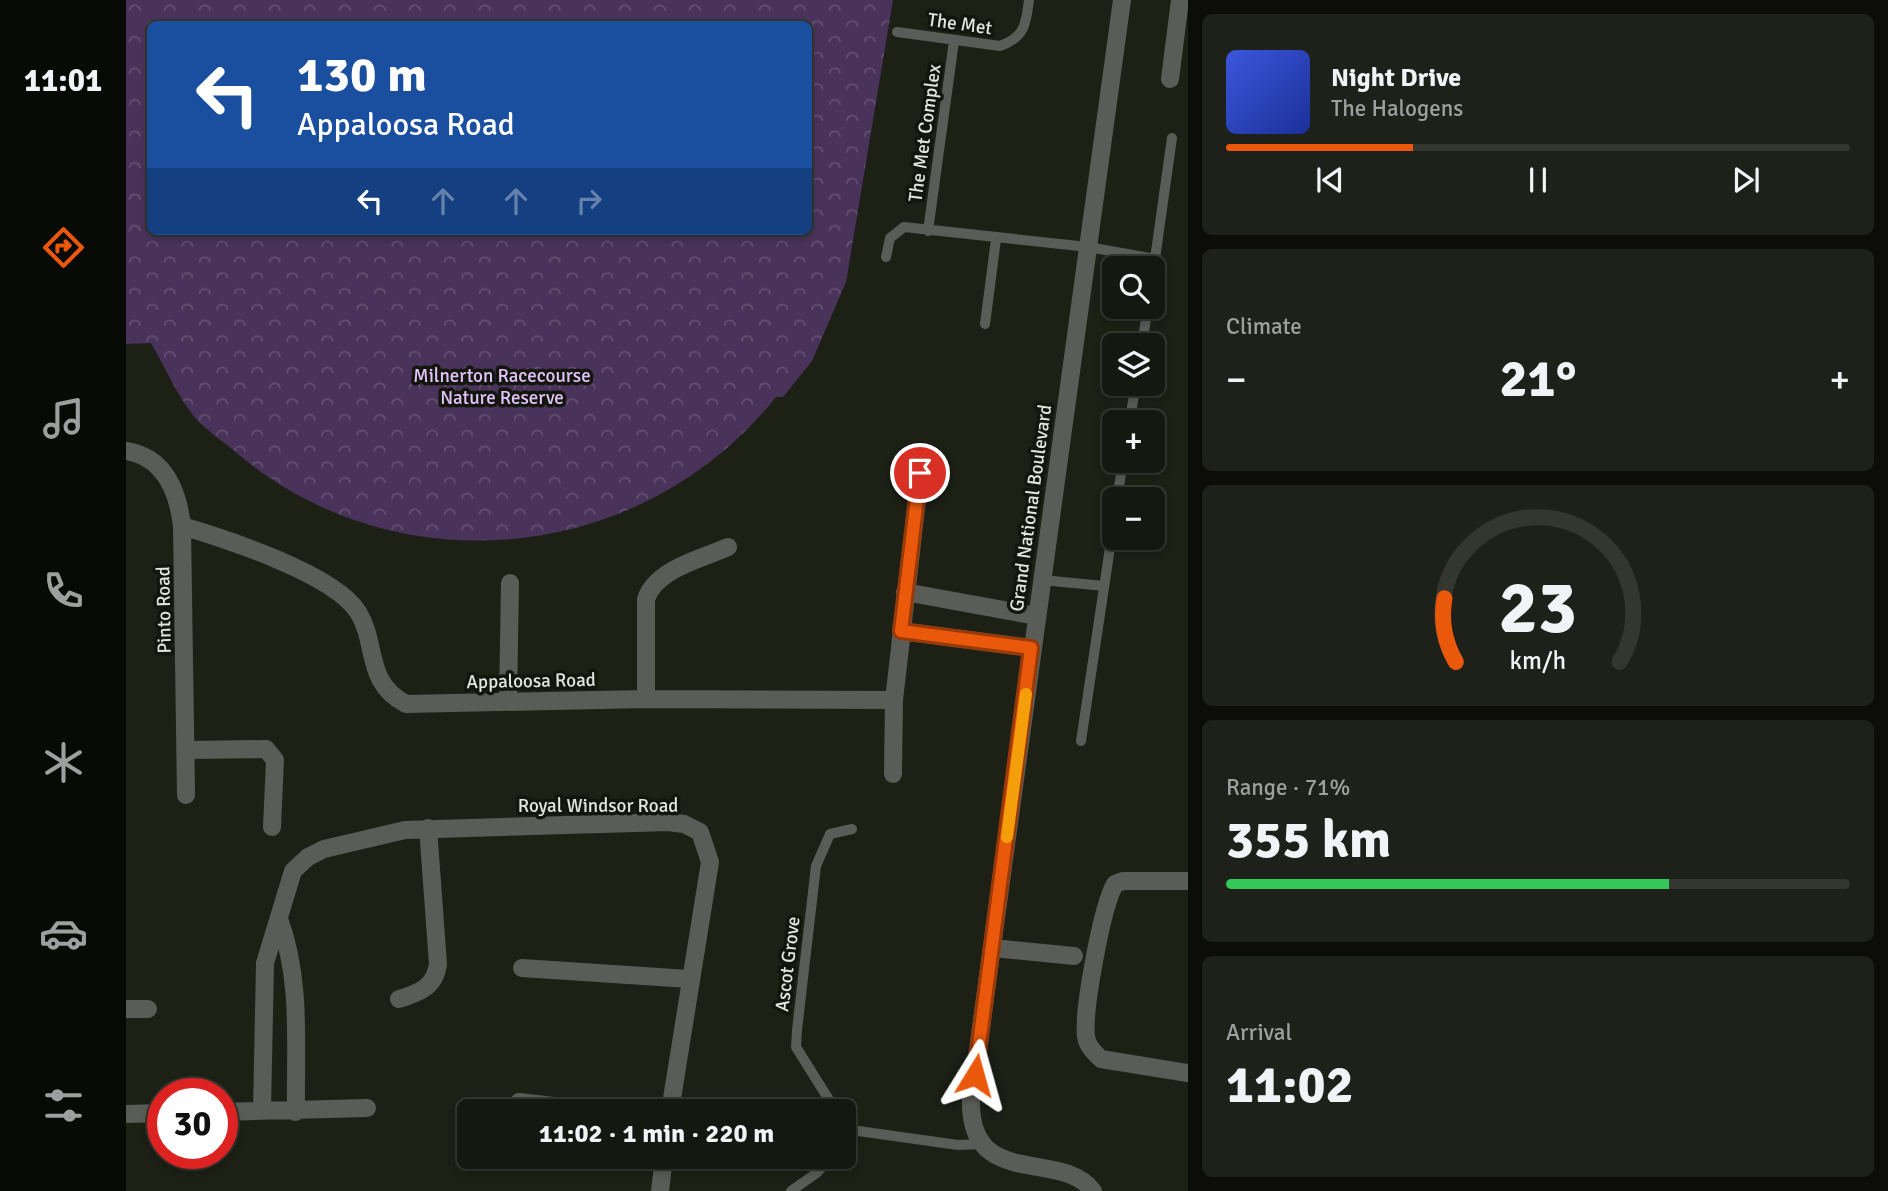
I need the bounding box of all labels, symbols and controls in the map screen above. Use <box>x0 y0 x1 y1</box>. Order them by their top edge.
street label: The Met <box>926 8 994 40</box>
text: 130 m <box>297 45 427 105</box>
icon: left <box>182 49 273 140</box>
text: 11:01 <box>24 61 102 100</box>
street label: The Met Complex <box>903 62 947 204</box>
text: Night Drive <box>1331 62 1461 94</box>
text: The Halogens <box>1331 94 1463 123</box>
text: Appaloosa Road <box>297 105 515 144</box>
icon: previous <box>1311 161 1349 199</box>
icon: pause <box>1519 161 1557 199</box>
icon: next <box>1727 161 1765 199</box>
icon: left <box>351 182 389 220</box>
icon: ahead <box>424 182 462 220</box>
icon: ahead <box>497 182 535 220</box>
icon: right <box>570 182 608 220</box>
icon: directions <box>39 223 88 272</box>
map controls <box>1102 256 1165 550</box>
button: search <box>1102 256 1165 319</box>
text: Climate <box>1226 312 1302 341</box>
button: layers <box>1102 333 1165 396</box>
text: 21° <box>1500 347 1576 411</box>
text: − <box>1226 356 1247 403</box>
text: + <box>1829 356 1850 403</box>
park label: Milnerton Racecourse Nature Reserve <box>413 364 591 410</box>
icon: music <box>39 394 88 443</box>
street label: Grand National Boulevard <box>1005 403 1057 613</box>
button: + <box>1102 410 1165 473</box>
pin <box>890 443 950 503</box>
icon: arrive <box>901 454 939 492</box>
button: − <box>1102 487 1165 550</box>
text: 23 <box>1499 564 1577 653</box>
icon: phone <box>39 566 88 615</box>
street label: Pinto Road <box>151 566 177 654</box>
text: km/h <box>1510 644 1566 675</box>
street label: Appaloosa Road <box>466 668 596 694</box>
icon: climate <box>39 738 88 787</box>
text: Range · 71% <box>1226 773 1350 802</box>
street label: Royal Windsor Road <box>518 794 678 818</box>
text: 355 km <box>1226 808 1391 872</box>
icon: car <box>39 909 88 958</box>
street label: Ascot Grove <box>770 915 806 1013</box>
text: Arrival <box>1226 1018 1292 1047</box>
position arrow <box>938 1038 1012 1112</box>
text: 11:02 <box>1226 1053 1354 1117</box>
speed limit sign: 30 <box>147 1078 238 1169</box>
icon: filters <box>39 1081 88 1130</box>
text: 11:02 · 1 min · 220 m <box>539 1118 774 1150</box>

